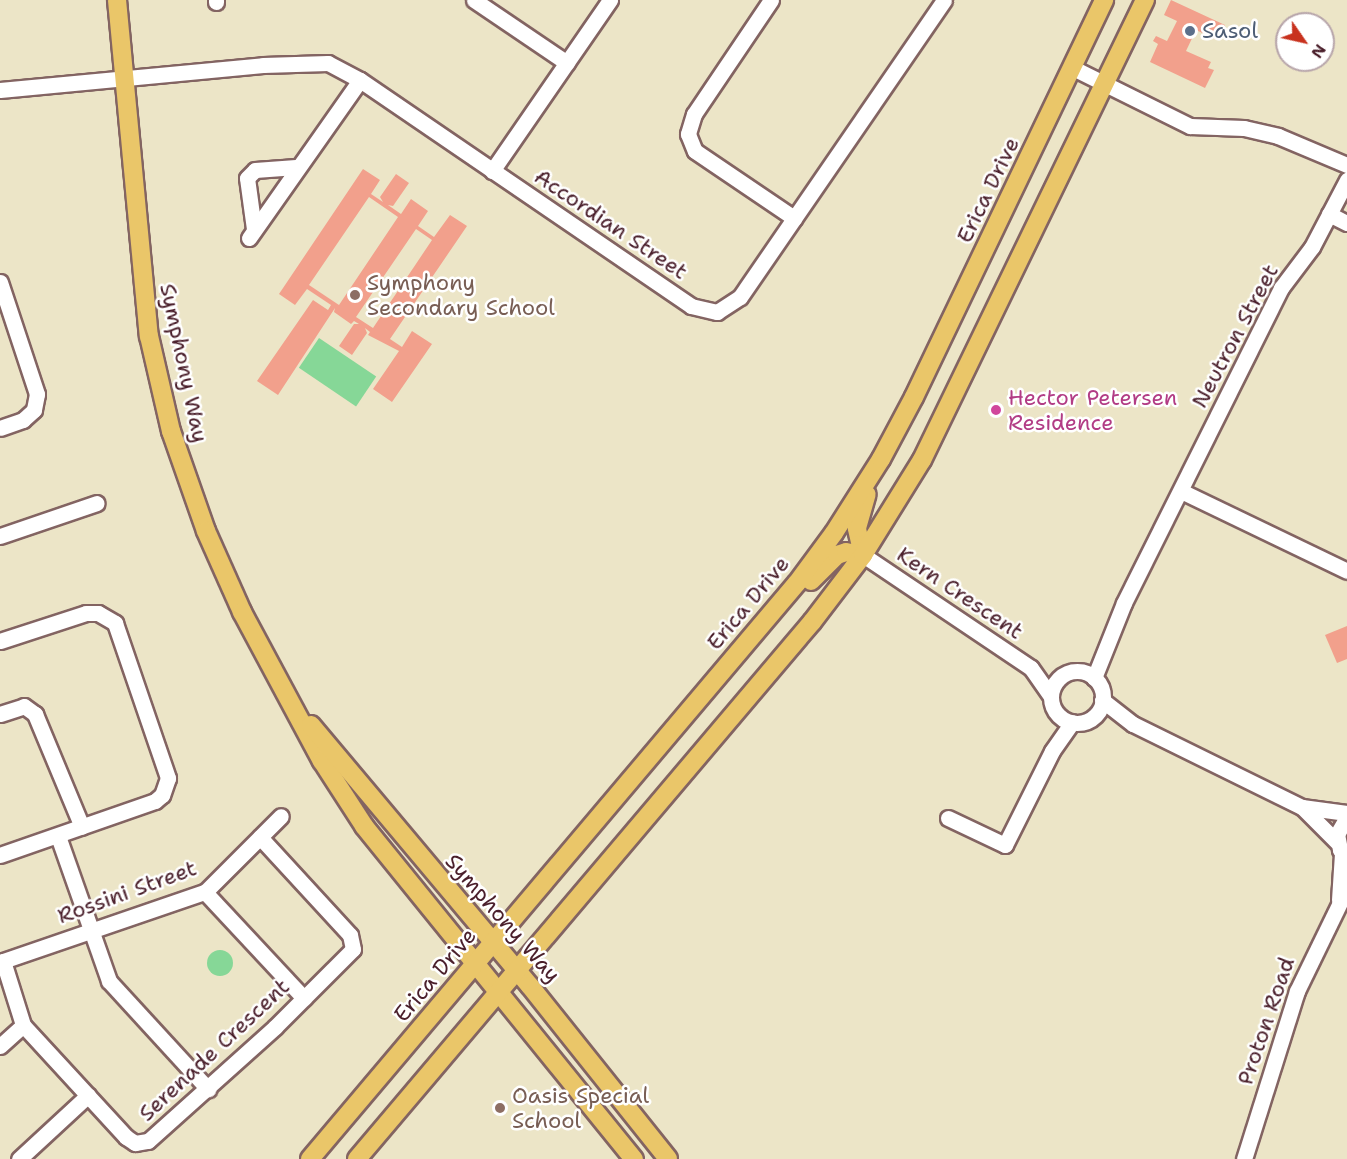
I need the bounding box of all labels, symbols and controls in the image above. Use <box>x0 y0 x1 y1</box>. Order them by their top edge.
north arrow <box>1275 12 1335 72</box>
place label: Sasol <box>1202 18 1258 44</box>
marker: Sasol <box>1183 24 1197 38</box>
text: N <box>1306 40 1331 62</box>
street label: Erica Drive <box>951 133 1025 247</box>
street label: Accordian Street <box>529 163 693 285</box>
street label: Neutron Street <box>1186 260 1284 412</box>
place label: Symphony Secondary School <box>367 269 555 320</box>
street label: Symphony Way <box>154 281 214 445</box>
marker: Symphony Secondary School <box>348 288 362 302</box>
place label: Hector Petersen Residence <box>1008 384 1177 436</box>
marker: Hector Petersen Residence <box>989 403 1003 417</box>
street label: Kern Crescent <box>892 541 1028 645</box>
street label: Erica Drive <box>701 551 795 655</box>
street label: Symphony Way <box>440 848 566 988</box>
street label: Rossini Street <box>54 855 200 929</box>
street label: Erica Drive <box>388 923 482 1027</box>
street label: Proton Road <box>1232 954 1300 1088</box>
street label: Serenade Crescent <box>133 973 295 1127</box>
place label: Oasis Special School <box>512 1082 649 1134</box>
marker: Oasis Special School <box>493 1101 507 1115</box>

